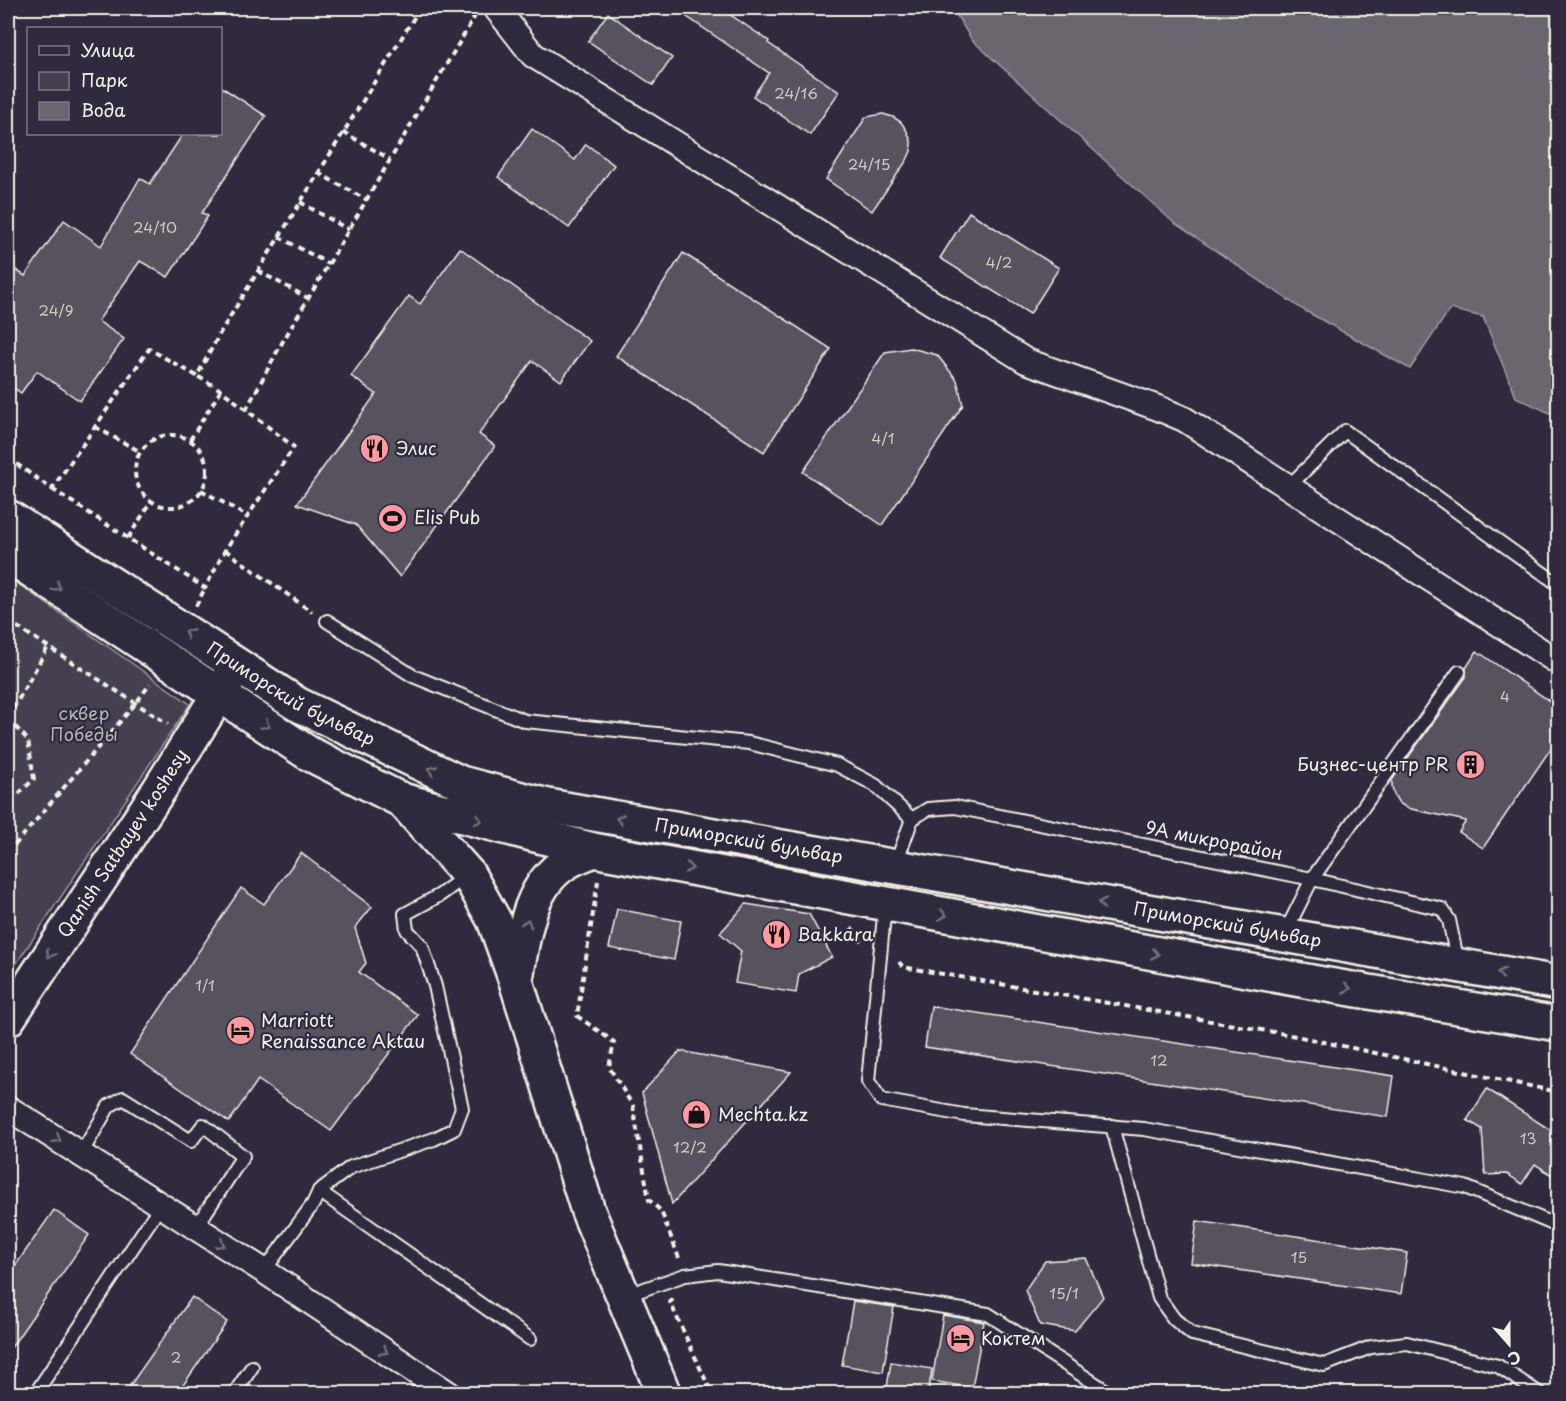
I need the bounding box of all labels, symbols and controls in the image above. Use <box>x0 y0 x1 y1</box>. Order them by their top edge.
legend <box>27 27 222 135</box>
text: Улица <box>81 36 135 63</box>
text: Парк <box>81 66 128 93</box>
house number: 24/16 <box>774 81 818 104</box>
text: Вода <box>81 96 126 123</box>
house number: 24/15 <box>848 152 890 175</box>
house number: 24/10 <box>133 215 177 238</box>
house number: 4/2 <box>986 250 1012 273</box>
house number: 24/9 <box>38 298 74 321</box>
house number: 4/1 <box>872 426 894 449</box>
restaurant icon: Элис <box>359 433 391 465</box>
place label: Элис <box>396 434 437 461</box>
sports icon: Elis Pub <box>377 502 409 534</box>
place label: Elis Pub <box>414 503 480 530</box>
one-way arrow <box>50 580 61 591</box>
one-way arrow <box>184 629 195 640</box>
street label: Приморский бульвар <box>202 634 380 752</box>
house number: 4 <box>1500 684 1510 707</box>
park label: сквер Победы <box>50 699 118 747</box>
one-way arrow <box>260 718 271 729</box>
street label: Qanish Satbayev koshesy <box>50 743 194 942</box>
building icon: Бизнес-центр PR <box>1454 749 1486 781</box>
place label: Бизнес-центр PR <box>1297 750 1449 777</box>
one-way arrow <box>428 765 439 777</box>
street label: Приморский бульвар <box>653 810 845 869</box>
one-way arrow <box>473 813 483 826</box>
one-way arrow <box>616 813 626 826</box>
street label: 9А микрорайон <box>1143 813 1285 866</box>
one-way arrow <box>683 861 693 874</box>
street label: Приморский бульвар <box>1132 894 1324 953</box>
one-way arrow <box>1097 897 1107 910</box>
one-way arrow <box>937 908 947 921</box>
one-way arrow <box>520 918 532 929</box>
restaurant icon: Bakkara <box>760 919 792 951</box>
place label: Bakkara <box>797 920 874 947</box>
one-way arrow <box>1150 947 1160 959</box>
one-way arrow <box>46 948 58 958</box>
one-way arrow <box>1496 967 1506 979</box>
house number: 1/1 <box>195 973 215 996</box>
one-way arrow <box>1342 982 1352 994</box>
place label: Marriott Renaissance Aktau <box>261 1006 425 1054</box>
hotel icon: Marriott Renaissance Aktau <box>224 1015 256 1047</box>
house number: 12 <box>1150 1048 1168 1071</box>
shop icon: Mechta.kz <box>681 1099 713 1131</box>
place label: Mechta.kz <box>718 1100 808 1127</box>
house number: 13 <box>1520 1126 1536 1149</box>
one-way arrow <box>51 1131 61 1143</box>
house number: 12/2 <box>673 1135 707 1158</box>
one-way arrow <box>214 1237 225 1248</box>
house number: 15 <box>1291 1245 1307 1268</box>
house number: 15/1 <box>1049 1281 1079 1304</box>
north arrow <box>1479 1314 1539 1374</box>
hotel icon: Коктем <box>944 1323 976 1355</box>
place label: Коктем <box>981 1324 1046 1351</box>
one-way arrow <box>378 1343 389 1354</box>
house number: 2 <box>171 1345 181 1368</box>
text: С <box>1505 1346 1525 1372</box>

